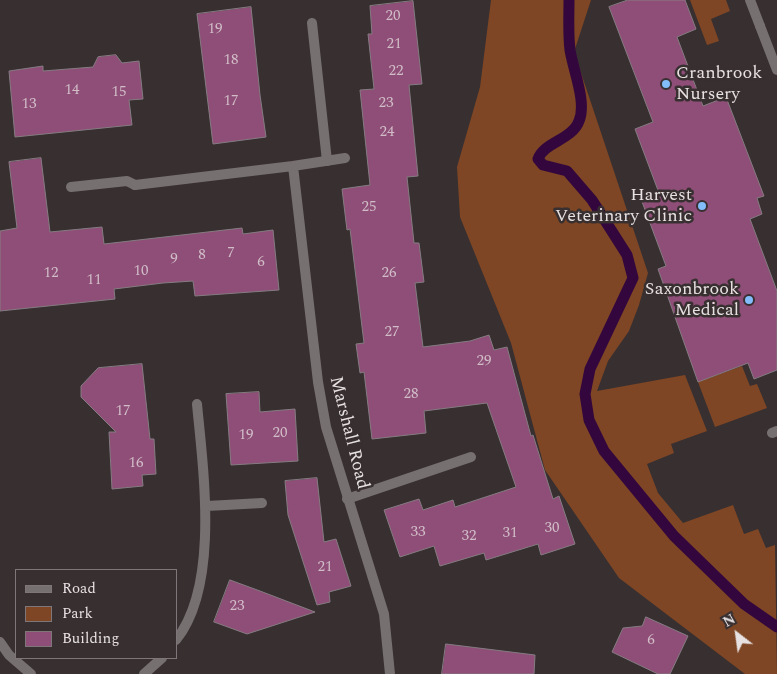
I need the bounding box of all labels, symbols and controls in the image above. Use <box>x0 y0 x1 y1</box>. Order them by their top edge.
house number: 20 <box>386 8 400 26</box>
house number: 19 <box>208 21 222 39</box>
house number: 21 <box>387 36 401 54</box>
house number: 18 <box>224 52 238 70</box>
house number: 22 <box>389 63 403 81</box>
place label: Cranbrook Nursery <box>676 63 762 106</box>
marker: Cranbrook Nursery <box>660 78 672 90</box>
house number: 14 <box>65 82 79 100</box>
house number: 15 <box>112 84 126 102</box>
house number: 17 <box>224 93 238 111</box>
house number: 23 <box>379 95 393 113</box>
house number: 13 <box>22 96 36 114</box>
house number: 24 <box>380 124 394 142</box>
place label: Harvest Veterinary Clinic <box>555 185 692 228</box>
house number: 25 <box>362 199 376 217</box>
marker: Harvest Veterinary Clinic <box>696 200 708 212</box>
house number: 7 <box>227 245 235 263</box>
house number: 8 <box>198 247 206 265</box>
house number: 9 <box>170 251 178 269</box>
house number: 6 <box>257 254 265 272</box>
house number: 10 <box>134 263 148 281</box>
house number: 12 <box>44 265 58 283</box>
house number: 26 <box>382 265 396 283</box>
house number: 11 <box>87 272 101 290</box>
place label: Saxonbrook Medical <box>645 279 739 322</box>
marker: Saxonbrook Medical <box>743 294 755 306</box>
house number: 27 <box>385 324 399 342</box>
house number: 29 <box>477 353 491 371</box>
street label: Marshall Road <box>324 374 372 492</box>
house number: 28 <box>404 386 418 404</box>
house number: 17 <box>116 403 130 421</box>
house number: 20 <box>273 425 287 443</box>
house number: 19 <box>239 427 253 445</box>
house number: 16 <box>129 455 143 473</box>
house number: 30 <box>545 520 559 538</box>
house number: 33 <box>411 524 425 542</box>
house number: 31 <box>503 525 517 543</box>
house number: 32 <box>462 528 476 546</box>
house number: 21 <box>318 559 332 577</box>
legend <box>15 569 178 659</box>
text: Road <box>62 577 96 600</box>
house number: 23 <box>230 598 244 616</box>
text: Park <box>62 602 93 625</box>
north arrow <box>712 609 762 659</box>
text: N <box>719 609 739 633</box>
text: Building <box>62 627 119 650</box>
house number: 6 <box>647 632 655 650</box>

